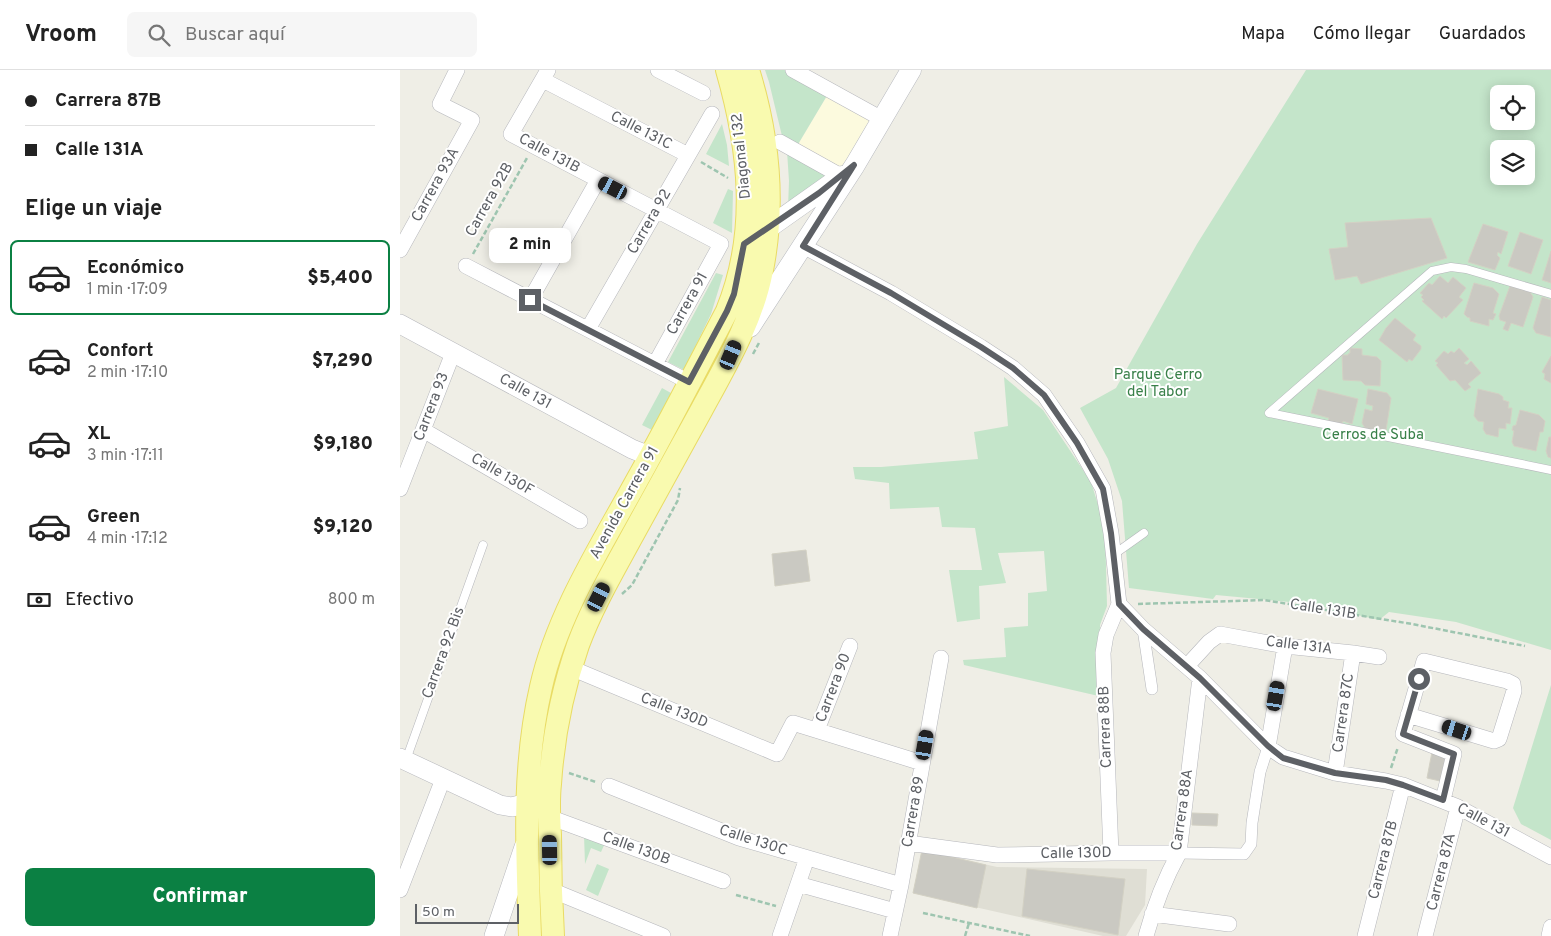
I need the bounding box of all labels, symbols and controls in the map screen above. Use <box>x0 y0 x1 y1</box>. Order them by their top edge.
search box <box>127 12 477 57</box>
text: Vroom <box>25 20 97 50</box>
icon: search <box>145 21 173 49</box>
text: Buscar aquí <box>185 23 285 47</box>
text: Mapa <box>1241 23 1285 46</box>
text: Cómo llegar <box>1313 23 1411 46</box>
text: Guardados <box>1439 23 1526 46</box>
map controls <box>1490 85 1535 185</box>
button: locate <box>1490 85 1535 130</box>
text: Carrera 87B <box>55 89 161 113</box>
street label: Calle 131C <box>607 107 675 155</box>
street label: Diagonal 132 <box>728 112 756 200</box>
street label: Calle 131B <box>515 130 583 178</box>
text: Calle 131A <box>55 138 144 162</box>
button: layers <box>1490 140 1535 185</box>
street label: Carrera 93A <box>408 144 464 226</box>
street label: Carrera 92B <box>462 159 518 241</box>
car <box>596 175 629 201</box>
street label: Carrera 92 <box>624 186 676 258</box>
text: Elige un viaje <box>25 196 162 223</box>
callout: 2 min <box>489 228 571 262</box>
text: 2 min <box>509 235 551 255</box>
icon: car <box>27 255 72 300</box>
text: Económico <box>87 256 184 280</box>
text: $5,400 <box>307 266 373 290</box>
street label: Carrera 91 <box>663 269 713 339</box>
text: 1 min · 17:09 <box>87 280 168 300</box>
route end <box>519 289 541 311</box>
icon: car <box>27 338 72 383</box>
car <box>718 338 743 372</box>
text: Confort <box>87 339 153 363</box>
text: $7,290 <box>312 349 373 373</box>
text: 2 min · 17:10 <box>87 363 168 383</box>
park label: Parque Cerro del Tabor <box>1114 366 1202 402</box>
street label: Carrera 93 <box>410 370 454 444</box>
street label: Calle 131 <box>495 370 555 414</box>
icon: car <box>27 421 72 466</box>
text: XL <box>87 422 110 446</box>
park label: Cerros de Suba <box>1322 426 1424 445</box>
text: $9,180 <box>313 432 373 456</box>
street label: Avenida Carrera 91 <box>586 443 664 563</box>
text: 3 min · 17:11 <box>87 446 164 466</box>
street label: Calle 130F <box>467 449 537 501</box>
icon: car <box>27 504 72 549</box>
text: Green <box>87 505 140 529</box>
text: $9,120 <box>313 515 373 539</box>
text: 4 min · 17:12 <box>87 529 168 549</box>
car <box>585 580 612 614</box>
icon: cash <box>25 586 53 614</box>
text: Efectivo <box>65 588 134 612</box>
text: 800 m <box>328 590 375 610</box>
street label: Calle 131B <box>1288 595 1358 625</box>
street label: Carrera 92 Bis <box>419 604 469 702</box>
street label: Calle 131A <box>1265 632 1333 660</box>
street label: Carrera 90 <box>812 651 856 725</box>
route start <box>1408 668 1430 690</box>
street label: Carrera 87C <box>1329 672 1359 754</box>
car <box>1266 680 1285 712</box>
street label: Carrera 88B <box>1095 686 1117 768</box>
street label: Calle 130D <box>637 689 711 733</box>
car <box>1440 718 1473 742</box>
car <box>915 729 934 761</box>
street label: Carrera 88A <box>1168 768 1198 852</box>
street label: Carrera 89 <box>898 775 930 849</box>
street label: Calle 131 <box>1453 799 1513 843</box>
street label: Carrera 87B <box>1365 818 1403 902</box>
street label: Calle 130C <box>716 821 790 861</box>
street label: Calle 130B <box>599 828 673 870</box>
street label: Carrera 87A <box>1423 831 1461 913</box>
car <box>542 835 557 865</box>
street label: Calle 130D <box>1040 844 1112 864</box>
button: Confirmar <box>25 868 375 926</box>
scale bar <box>415 901 519 924</box>
text: 50 m <box>422 904 455 921</box>

